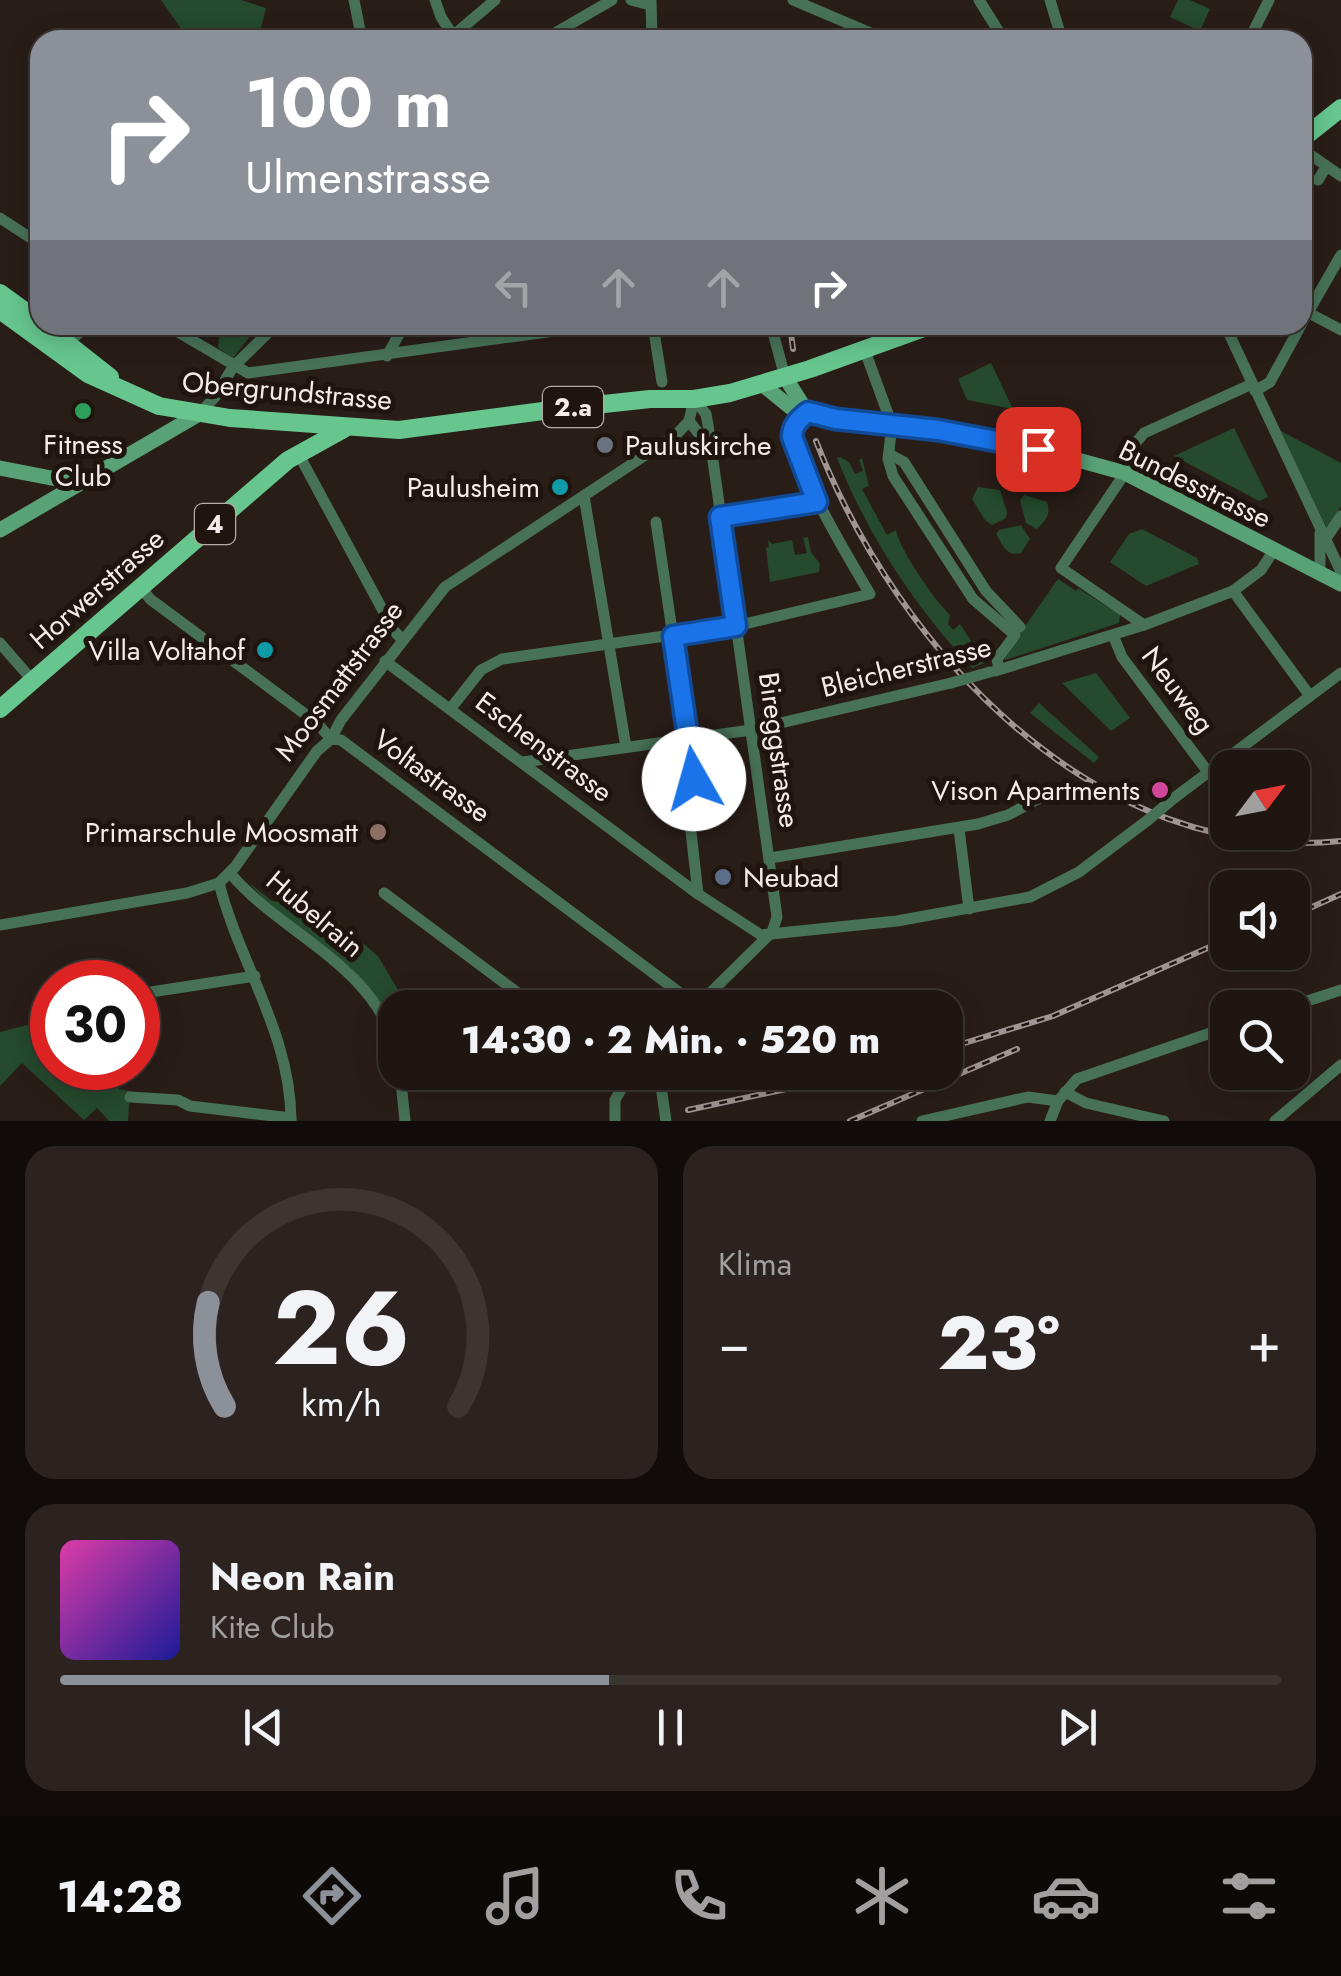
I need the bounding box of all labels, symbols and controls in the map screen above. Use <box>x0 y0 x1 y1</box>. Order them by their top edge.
text: 100 m <box>245 52 452 153</box>
icon: right <box>80 70 210 200</box>
text: Ulmenstrasse <box>245 145 491 210</box>
icon: left <box>486 260 541 315</box>
icon: ahead <box>591 260 646 315</box>
icon: ahead <box>696 260 751 315</box>
icon: right <box>801 260 856 315</box>
street label: Obergrundstrasse <box>180 361 394 421</box>
road number: 2.a <box>543 387 603 427</box>
marker: Fitness Club <box>72 400 94 422</box>
pin <box>996 407 1081 492</box>
icon: arrive <box>1011 422 1066 477</box>
place label: Fitness Club <box>43 424 123 497</box>
place label: Pauluskirche <box>625 425 771 466</box>
street label: Bundesstrasse <box>1112 429 1278 539</box>
marker: Pauluskirche <box>594 434 616 456</box>
place label: Paulusheim <box>407 467 540 508</box>
marker: Paulusheim <box>549 476 571 498</box>
road number: 4 <box>195 504 235 544</box>
street label: Horwerstrasse <box>21 519 173 659</box>
street label: Moosmattstrasse <box>265 592 413 770</box>
street label: Bleicherstrasse <box>817 626 995 708</box>
place label: Villa Voltahof <box>88 630 246 671</box>
street label: Neuweg <box>1132 638 1224 742</box>
marker: Villa Voltahof <box>254 639 276 661</box>
street label: Bireggstrasse <box>748 670 810 830</box>
street label: Eschenstrasse <box>467 682 621 812</box>
street label: Voltastrasse <box>365 719 499 833</box>
position arrow <box>642 727 746 831</box>
north arrow <box>1210 750 1310 850</box>
map controls <box>1210 750 1310 1090</box>
place label: Vison Apartments <box>931 770 1140 811</box>
marker: Vison Apartments <box>1149 779 1171 801</box>
place label: Primarschule Moosmatt <box>85 812 358 853</box>
marker: Primarschule Moosmatt <box>367 821 389 843</box>
place label: Neubad <box>743 857 839 898</box>
street label: Hubelrain <box>257 861 373 967</box>
marker: Neubad <box>712 866 734 888</box>
button: sound <box>1210 870 1310 970</box>
speed limit sign: 30 <box>30 960 160 1090</box>
button: search <box>1210 990 1310 1090</box>
text: 14:30 · 2 Min. · 520 m <box>461 1012 880 1067</box>
text: Klima <box>718 1241 792 1287</box>
text: 26 <box>273 1253 410 1403</box>
text: 23° <box>938 1289 1060 1397</box>
text: − <box>718 1303 750 1383</box>
text: + <box>1247 1303 1281 1383</box>
text: km/h <box>301 1378 382 1429</box>
text: Neon Rain <box>210 1549 395 1604</box>
text: Kite Club <box>210 1604 334 1650</box>
icon: previous <box>236 1700 291 1755</box>
icon: pause <box>643 1700 698 1755</box>
icon: next <box>1050 1700 1105 1755</box>
icon: directions <box>297 1861 367 1931</box>
icon: music <box>480 1861 550 1931</box>
icon: phone <box>664 1861 734 1931</box>
icon: climate <box>847 1861 917 1931</box>
icon: car <box>1031 1861 1101 1931</box>
icon: filters <box>1214 1861 1284 1931</box>
text: 14:28 <box>57 1864 183 1929</box>

